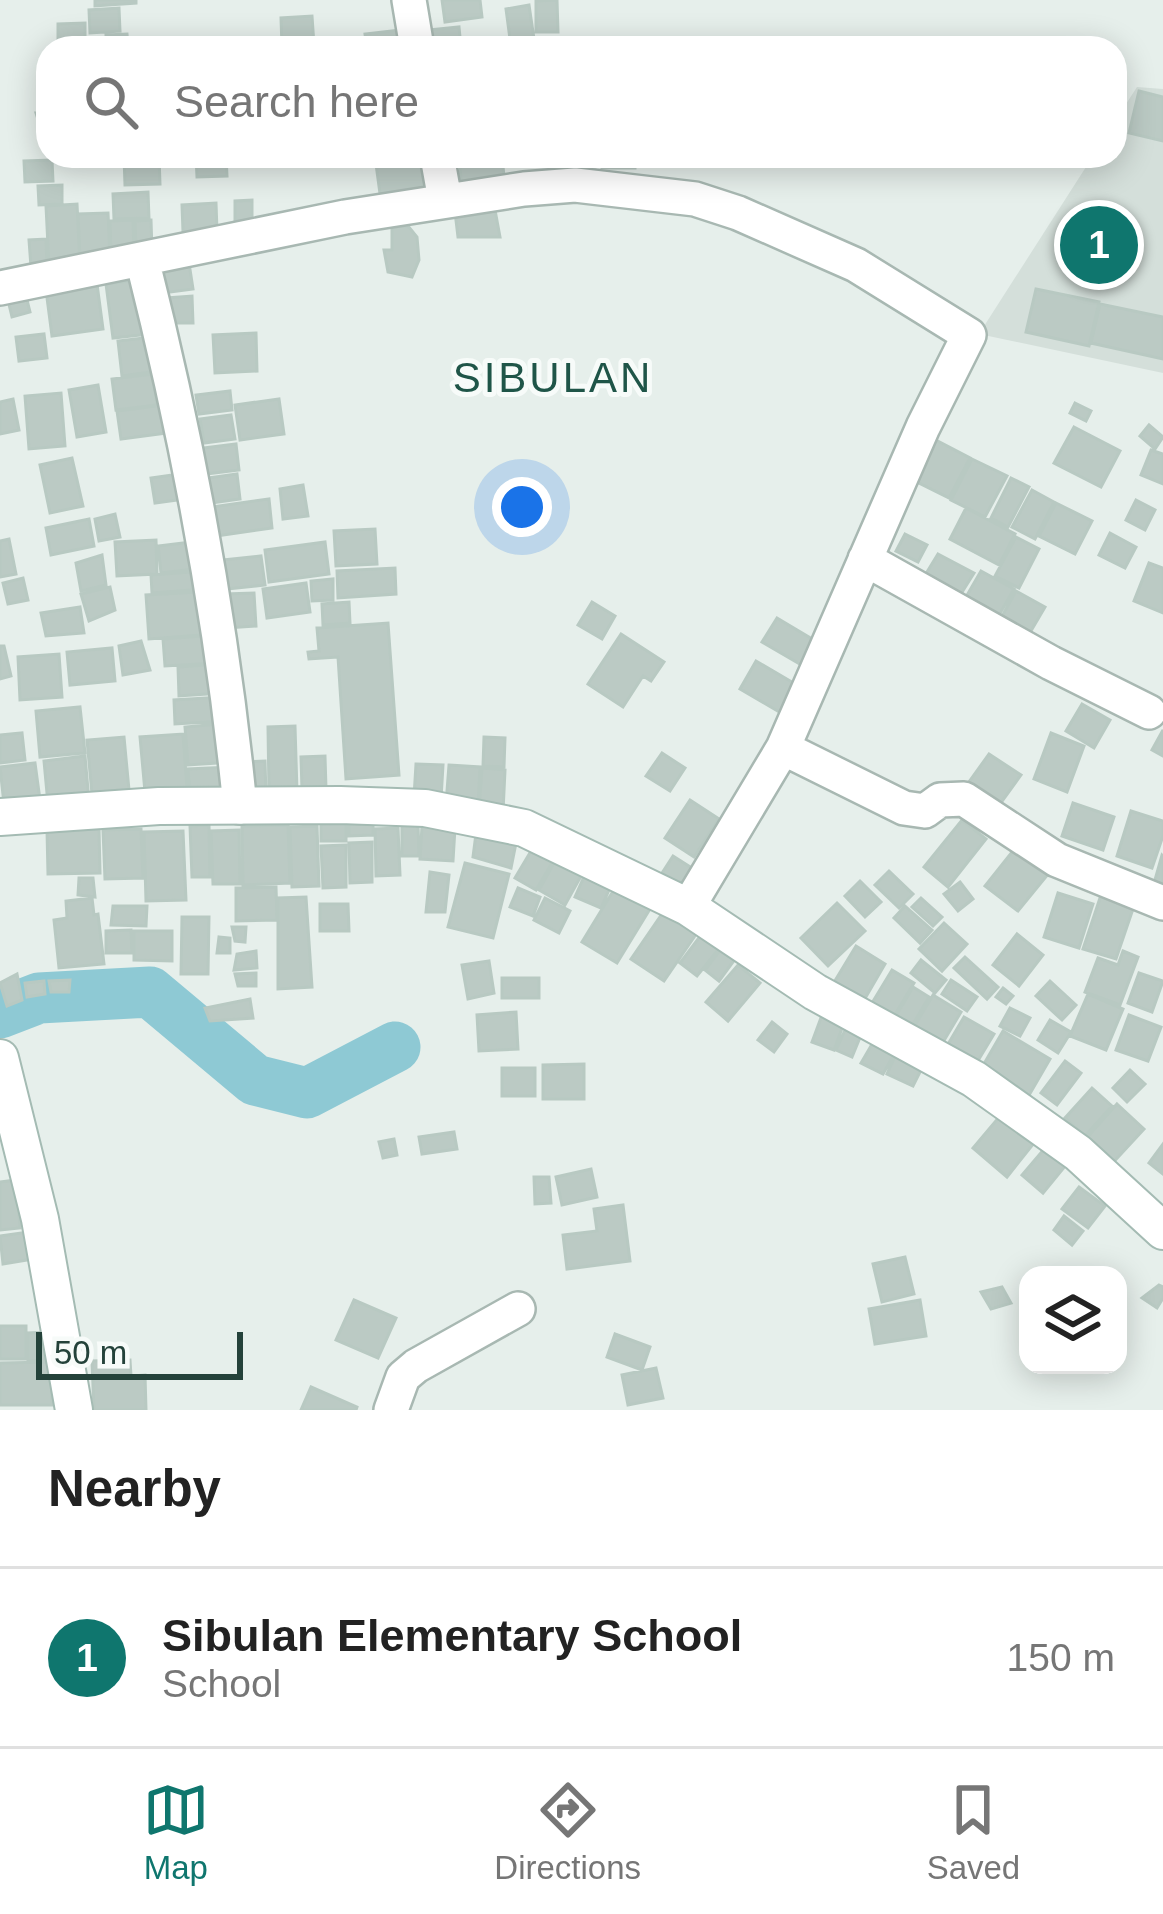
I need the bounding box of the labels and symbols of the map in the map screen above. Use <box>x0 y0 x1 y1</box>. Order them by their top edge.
pin: 1 <box>1060 200 1138 290</box>
district label: SIBULAN <box>453 354 653 401</box>
your location <box>492 477 552 537</box>
scale bar <box>36 1326 243 1379</box>

